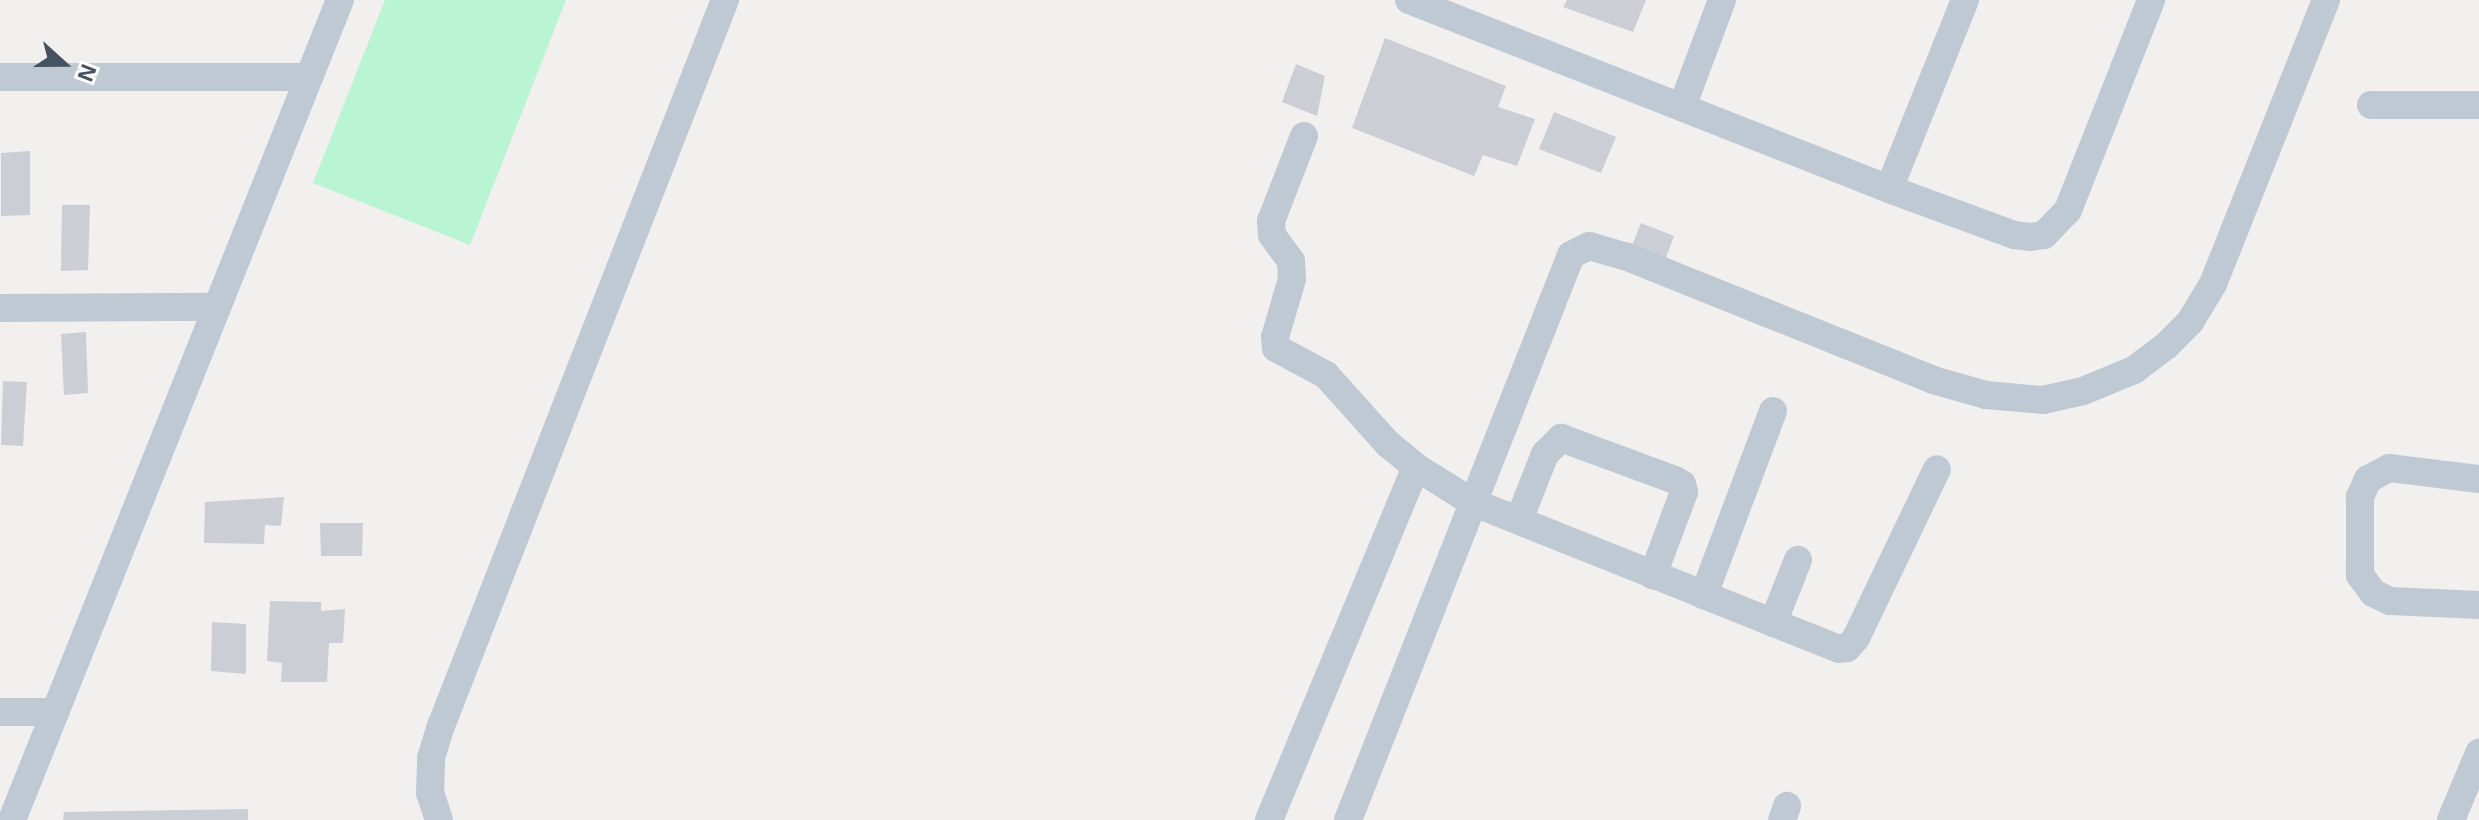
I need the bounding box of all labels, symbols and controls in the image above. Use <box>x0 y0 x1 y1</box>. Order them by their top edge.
north arrow <box>24 24 104 104</box>
text: N <box>72 61 101 85</box>

